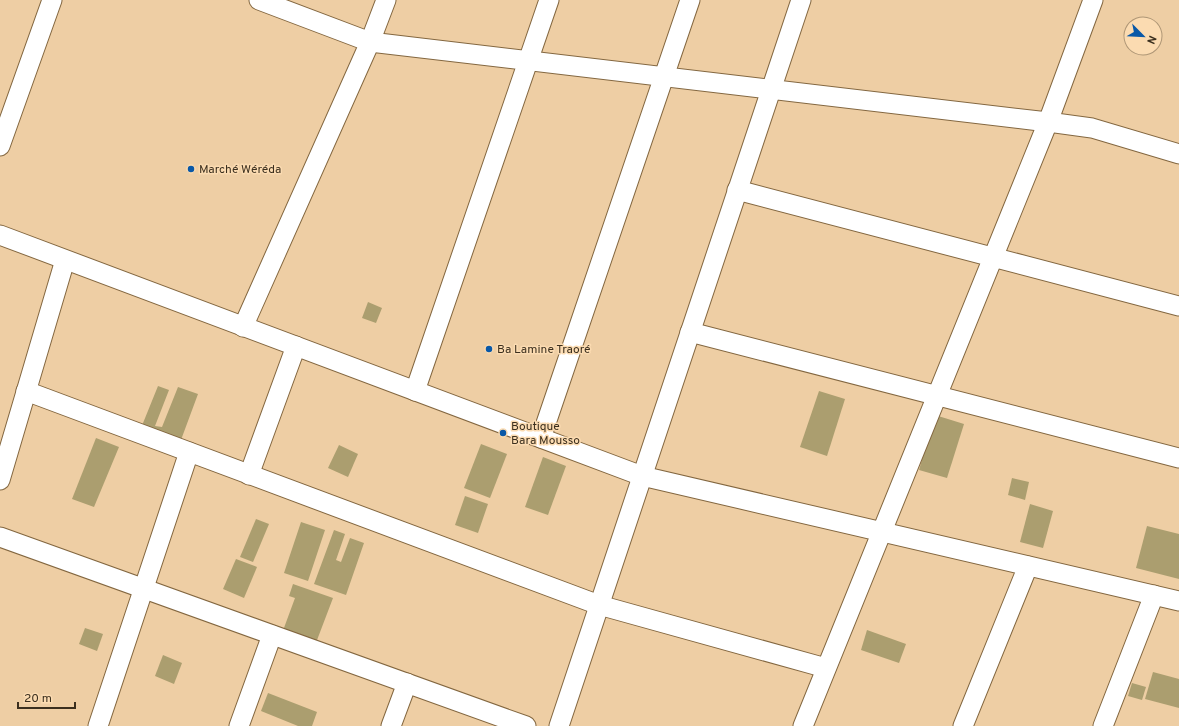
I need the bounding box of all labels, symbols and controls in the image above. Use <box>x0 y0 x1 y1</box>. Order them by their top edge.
north arrow <box>1123 16 1163 56</box>
text: N <box>1143 33 1159 46</box>
place label: Marché Wéréda <box>199 162 281 178</box>
marker: Marché Wéréda <box>186 164 196 174</box>
place label: Ba Lamine Traoré <box>497 342 591 358</box>
marker: Ba Lamine Traoré <box>484 344 494 354</box>
place label: Boutique Bara Mousso <box>511 419 580 449</box>
marker: Boutique Bara Mousso <box>498 428 508 438</box>
scale bar <box>18 684 75 710</box>
text: 20 m <box>24 691 52 707</box>

